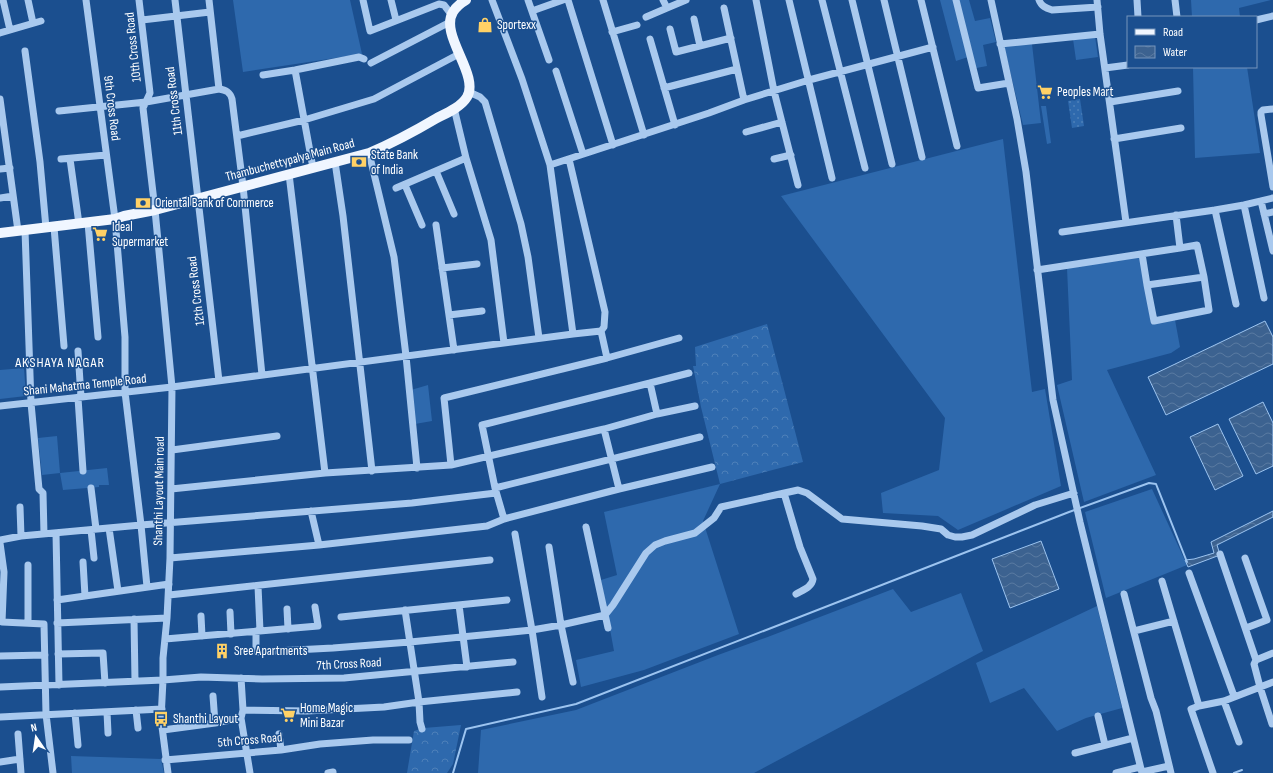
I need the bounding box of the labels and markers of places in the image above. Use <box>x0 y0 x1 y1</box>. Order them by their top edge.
shop icon: Sportexx <box>476 16 494 34</box>
place label: Sportexx <box>497 17 536 33</box>
supermarket icon: Peoples Mart <box>1036 83 1054 101</box>
place label: Peoples Mart <box>1057 84 1113 100</box>
place label: State Bank of India <box>371 147 418 178</box>
bank icon: State Bank of India <box>350 153 368 171</box>
bank icon: Oriental Bank of Commerce <box>134 194 152 212</box>
place label: Oriental Bank of Commerce <box>155 195 274 211</box>
place label: Ideal Supermarket <box>112 219 168 250</box>
supermarket icon: Ideal Supermarket <box>91 225 109 243</box>
building icon: Sree Apartments <box>213 642 231 660</box>
place label: Sree Apartments <box>234 643 308 659</box>
place label: Home Magic Mini Bazar <box>300 700 353 731</box>
supermarket icon: Home Magic Mini Bazar <box>279 706 297 724</box>
bus stop icon: Shanthi Layout <box>152 710 170 728</box>
place label: Shanthi Layout <box>173 711 238 727</box>

